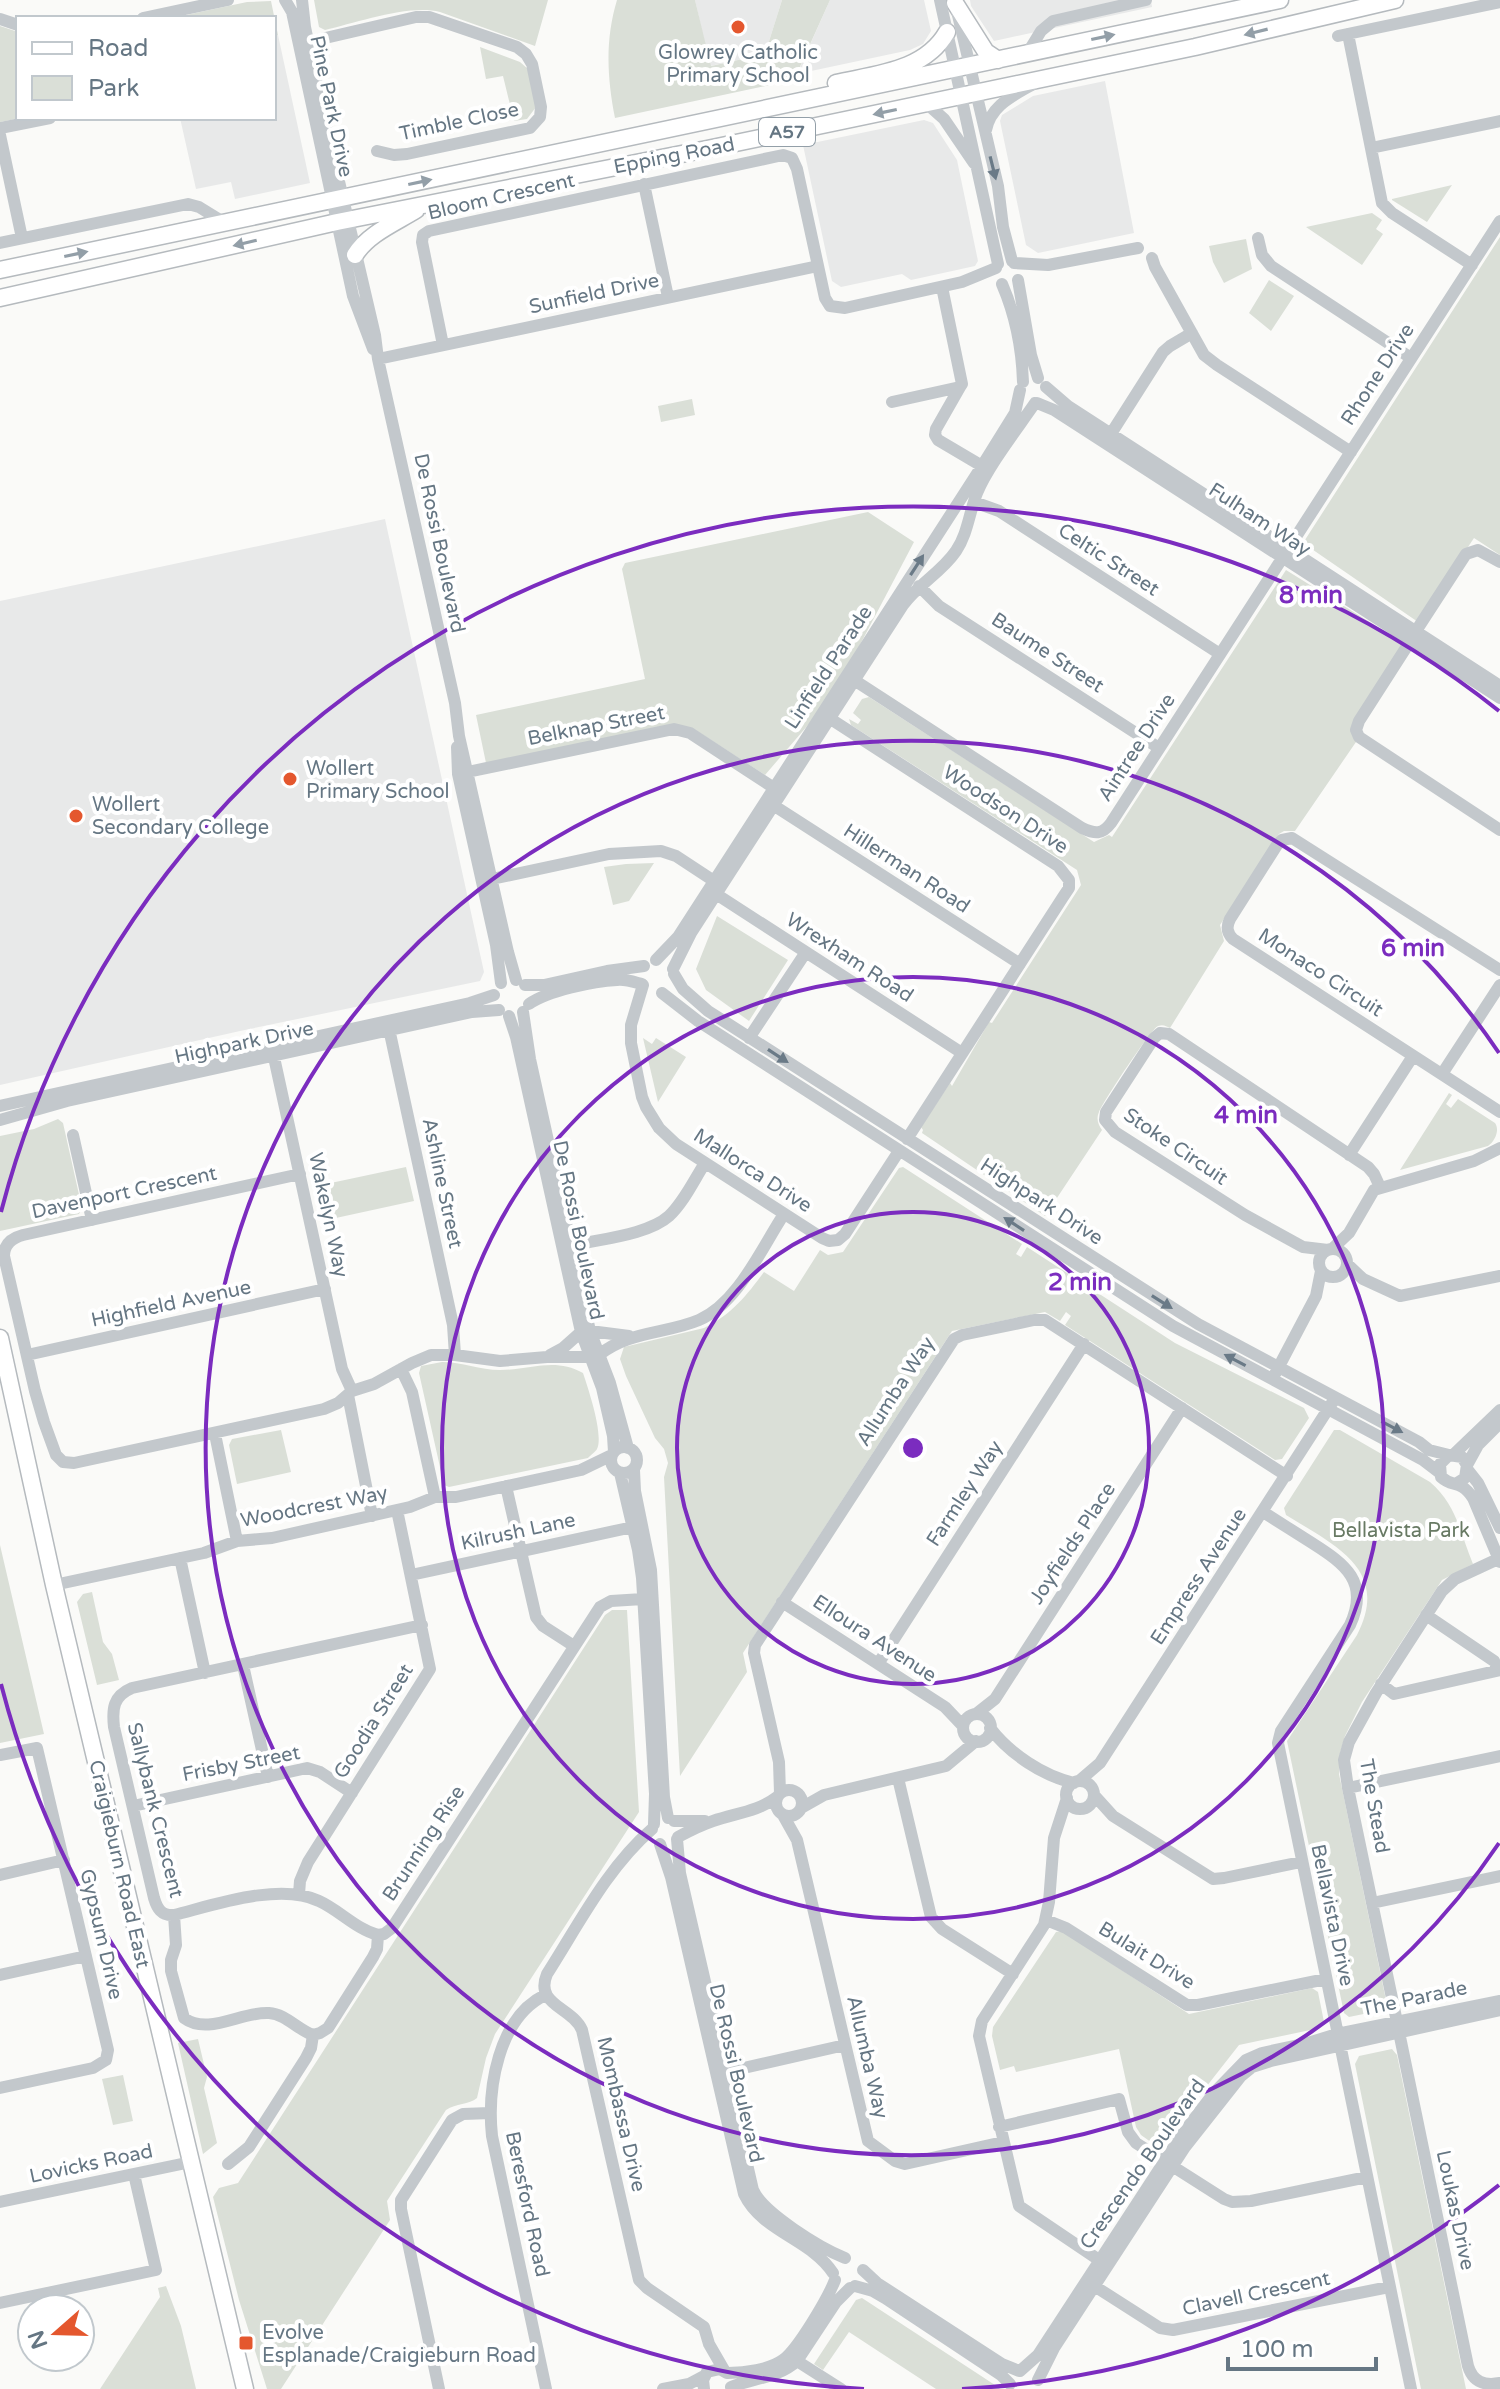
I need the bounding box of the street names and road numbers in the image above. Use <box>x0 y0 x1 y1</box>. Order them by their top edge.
street label: Pine Park Drive <box>304 33 358 179</box>
street label: Timble Close <box>397 98 521 146</box>
road number: A57 <box>759 118 815 146</box>
street label: Epping Road <box>611 132 737 180</box>
street label: Bloom Crescent <box>425 168 577 226</box>
street label: Sunfield Drive <box>527 268 661 319</box>
street label: Rhone Drive <box>1336 319 1420 430</box>
street label: De Rossi Boulevard <box>408 451 470 635</box>
street label: Fulham Way <box>1204 478 1315 562</box>
street label: Celtic Street <box>1053 518 1164 602</box>
street label: Linfield Parade <box>780 601 878 734</box>
street label: Baume Street <box>987 608 1108 698</box>
street label: Aintree Drive <box>1093 689 1181 806</box>
street label: Belknap Street <box>525 701 667 751</box>
street label: Woodson Drive <box>938 760 1073 859</box>
street label: Hillerman Road <box>839 819 974 919</box>
street label: Wrexham Road <box>781 908 918 1008</box>
street label: Monaco Circuit <box>1253 923 1388 1022</box>
street label: Highpark Drive <box>172 1017 316 1069</box>
street label: Stoke Circuit <box>1119 1103 1232 1191</box>
street label: Ashline Street <box>417 1116 468 1251</box>
street label: Mallorca Drive <box>689 1124 816 1218</box>
street label: De Rossi Boulevard <box>547 1138 609 1322</box>
street label: Wakelyn Way <box>303 1151 353 1280</box>
street label: Highpark Drive <box>976 1153 1107 1250</box>
street label: Davenport Crescent <box>29 1162 219 1224</box>
street label: Highfield Avenue <box>89 1275 253 1333</box>
street label: Allumba Way <box>852 1332 940 1451</box>
street label: Farmley Way <box>922 1436 1008 1551</box>
street label: Joyfields Place <box>1025 1478 1121 1609</box>
street label: Woodcrest Way <box>239 1481 390 1533</box>
street label: Empress Avenue <box>1146 1504 1252 1649</box>
street label: Kilrush Lane <box>459 1508 578 1556</box>
street label: Elloura Avenue <box>808 1590 941 1688</box>
street label: Goodia Street <box>329 1659 419 1783</box>
street label: Sallybank Crescent <box>122 1720 189 1901</box>
street label: Frisby Street <box>180 1741 302 1787</box>
street label: The Stead <box>1354 1757 1394 1855</box>
street label: Craigieburn Road East <box>83 1758 155 1971</box>
street label: Brunning Rise <box>378 1781 470 1906</box>
street label: Bellavista Drive <box>1305 1842 1359 1988</box>
street label: Gypsum Drive <box>74 1867 128 2002</box>
street label: Bulait Drive <box>1094 1917 1199 1995</box>
street label: The Parade <box>1359 1976 1469 2022</box>
street label: De Rossi Boulevard <box>704 1981 768 2165</box>
street label: Allumba Way <box>841 1993 893 2121</box>
street label: Mombassa Drive <box>592 2034 651 2194</box>
street label: Crescendo Boulevard <box>1075 2075 1211 2254</box>
street label: Beresford Road <box>500 2129 554 2279</box>
street label: Lovicks Road <box>27 2139 155 2189</box>
street label: Loukas Drive <box>1431 2148 1479 2272</box>
street label: Clavell Crescent <box>1180 2267 1333 2321</box>

